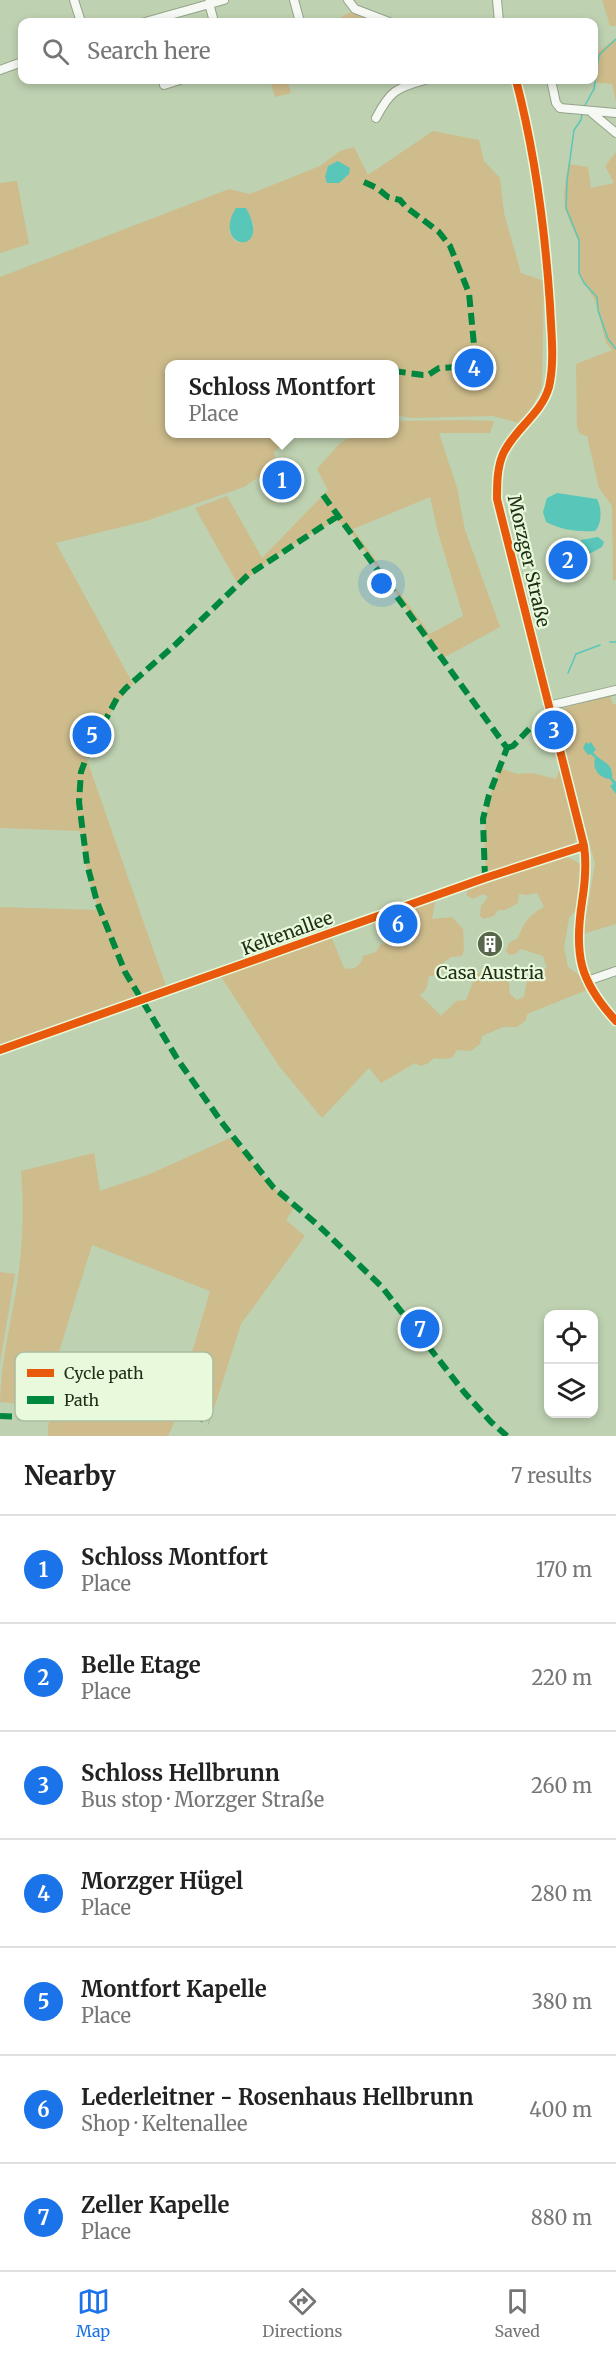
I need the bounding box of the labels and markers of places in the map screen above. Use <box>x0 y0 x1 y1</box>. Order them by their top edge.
pin: 4 <box>454 346 494 391</box>
pin: 1 <box>262 458 302 502</box>
pin: 2 <box>548 538 588 582</box>
pin: 3 <box>534 708 574 752</box>
pin: 5 <box>72 712 112 758</box>
pin: 6 <box>378 902 418 946</box>
building icon: Casa Austria <box>475 929 505 959</box>
place label: Casa Austria <box>436 961 544 984</box>
pin: 7 <box>400 1306 440 1352</box>

